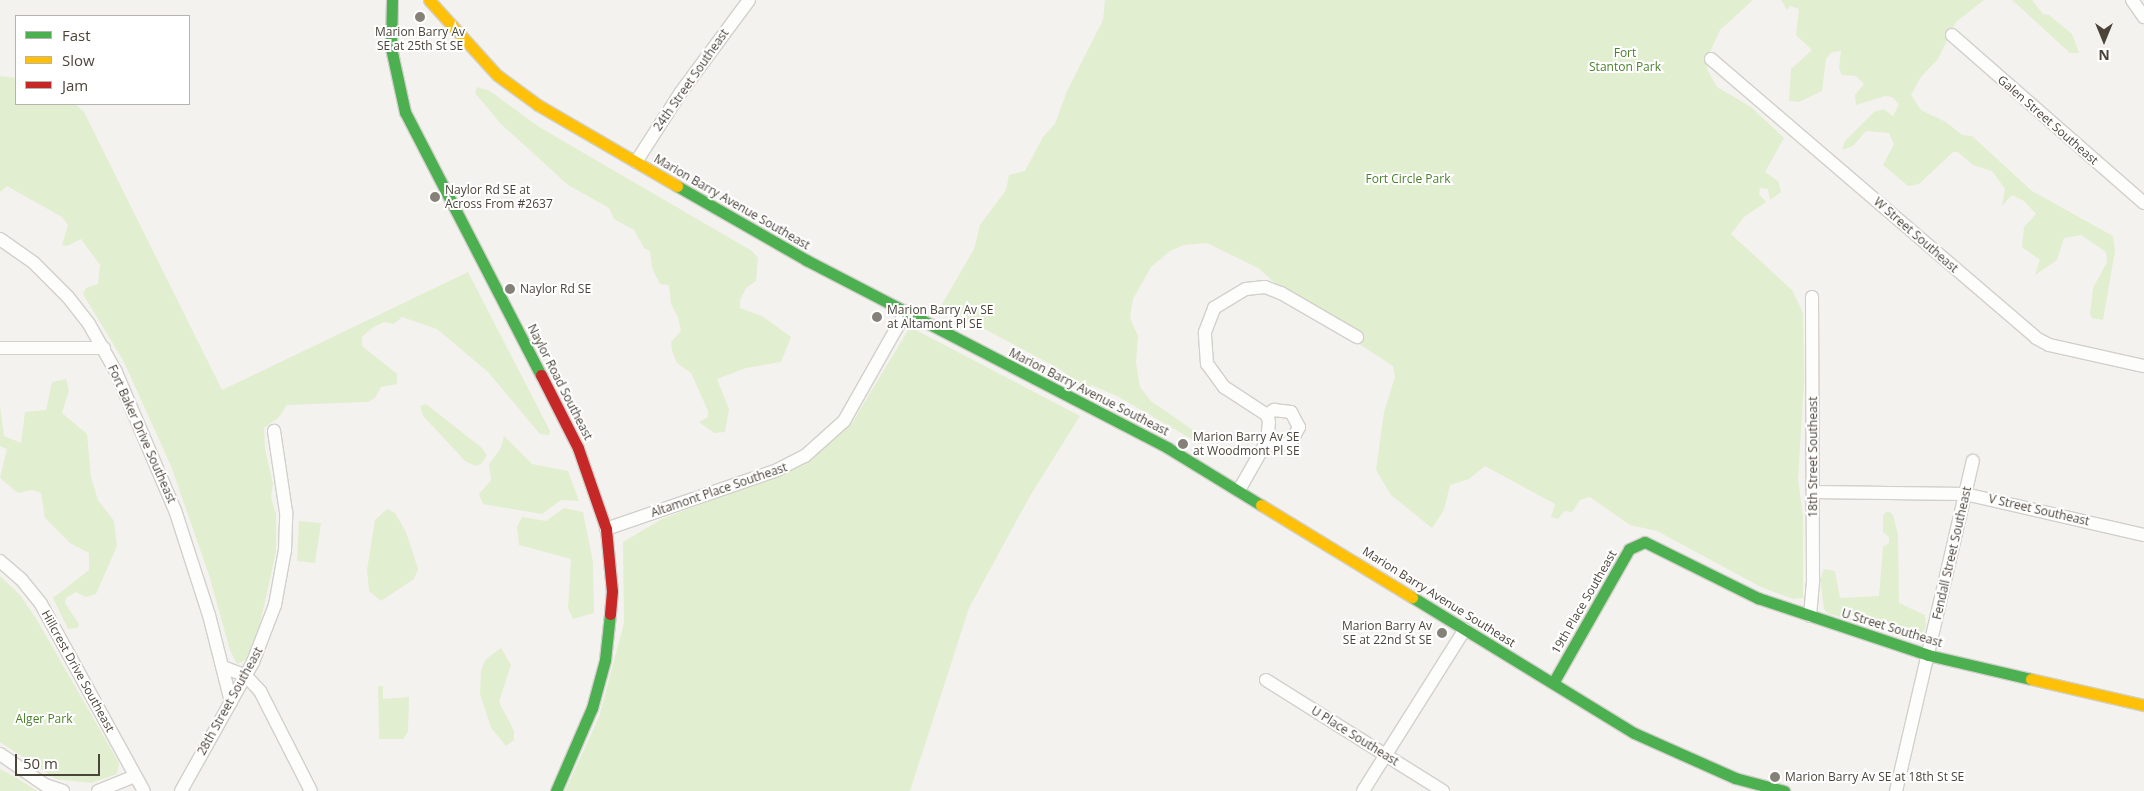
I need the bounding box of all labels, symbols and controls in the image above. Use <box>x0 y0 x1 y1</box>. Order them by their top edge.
marker: Marion Barry Av SE at 25th St SE <box>414 11 426 23</box>
legend <box>15 15 190 105</box>
north arrow <box>2079 15 2129 65</box>
text: Fast <box>62 25 91 45</box>
place label: Marion Barry Av SE at 25th St SE <box>375 25 465 53</box>
street label: 24th Street Southeast <box>650 26 732 134</box>
park label: Fort Stanton Park <box>1589 46 1661 74</box>
text: N <box>2098 46 2110 65</box>
text: Slow <box>62 50 95 70</box>
street label: Galen Street Southeast <box>1995 72 2101 168</box>
text: Jam <box>62 75 88 95</box>
street label: Marion Barry Avenue Southeast <box>652 151 812 253</box>
park label: Fort Circle Park <box>1366 172 1450 186</box>
place label: Naylor Rd SE at Across From #2637 <box>445 183 553 211</box>
marker: Naylor Rd SE at Across From #2637 <box>429 191 441 203</box>
street label: W Street Southeast <box>1871 194 1961 276</box>
place label: Naylor Rd SE <box>520 282 591 296</box>
marker: Naylor Rd SE <box>504 283 516 295</box>
place label: Marion Barry Av SE at Altamont Pl SE <box>887 303 993 331</box>
marker: Marion Barry Av SE at Altamont Pl SE <box>871 311 883 323</box>
street label: Naylor Road Southeast <box>525 322 595 442</box>
street label: Marion Barry Avenue Southeast <box>1007 345 1171 439</box>
street label: Fort Baker Drive Southeast <box>105 363 179 505</box>
street label: 18th Street Southeast <box>1806 396 1820 518</box>
place label: Marion Barry Av SE at Woodmont Pl SE <box>1193 430 1300 458</box>
marker: Marion Barry Av SE at Woodmont Pl SE <box>1177 438 1189 450</box>
street label: Altamont Place Southeast <box>649 460 789 520</box>
street label: Fendall Street Southeast <box>1930 485 1974 621</box>
street label: V Street Southeast <box>1987 491 2091 529</box>
street label: Marion Barry Avenue Southeast <box>1360 544 1518 650</box>
street label: 19th Place Southeast <box>1548 548 1620 656</box>
street label: U Street Southeast <box>1840 606 1944 650</box>
street label: Hillcrest Drive Southeast <box>38 608 118 734</box>
place label: Marion Barry Av SE at 22nd St SE <box>1342 619 1432 647</box>
marker: Marion Barry Av SE at 22nd St SE <box>1436 627 1448 639</box>
street label: 28th Street Southeast <box>194 644 266 758</box>
street label: U Place Southeast <box>1309 703 1401 769</box>
park label: Alger Park <box>16 712 72 726</box>
scale bar <box>18 744 102 776</box>
text: 50 m <box>23 753 58 773</box>
place label: Marion Barry Av SE at 18th St SE <box>1785 770 1964 784</box>
marker: Marion Barry Av SE at 18th St SE <box>1769 771 1781 783</box>

